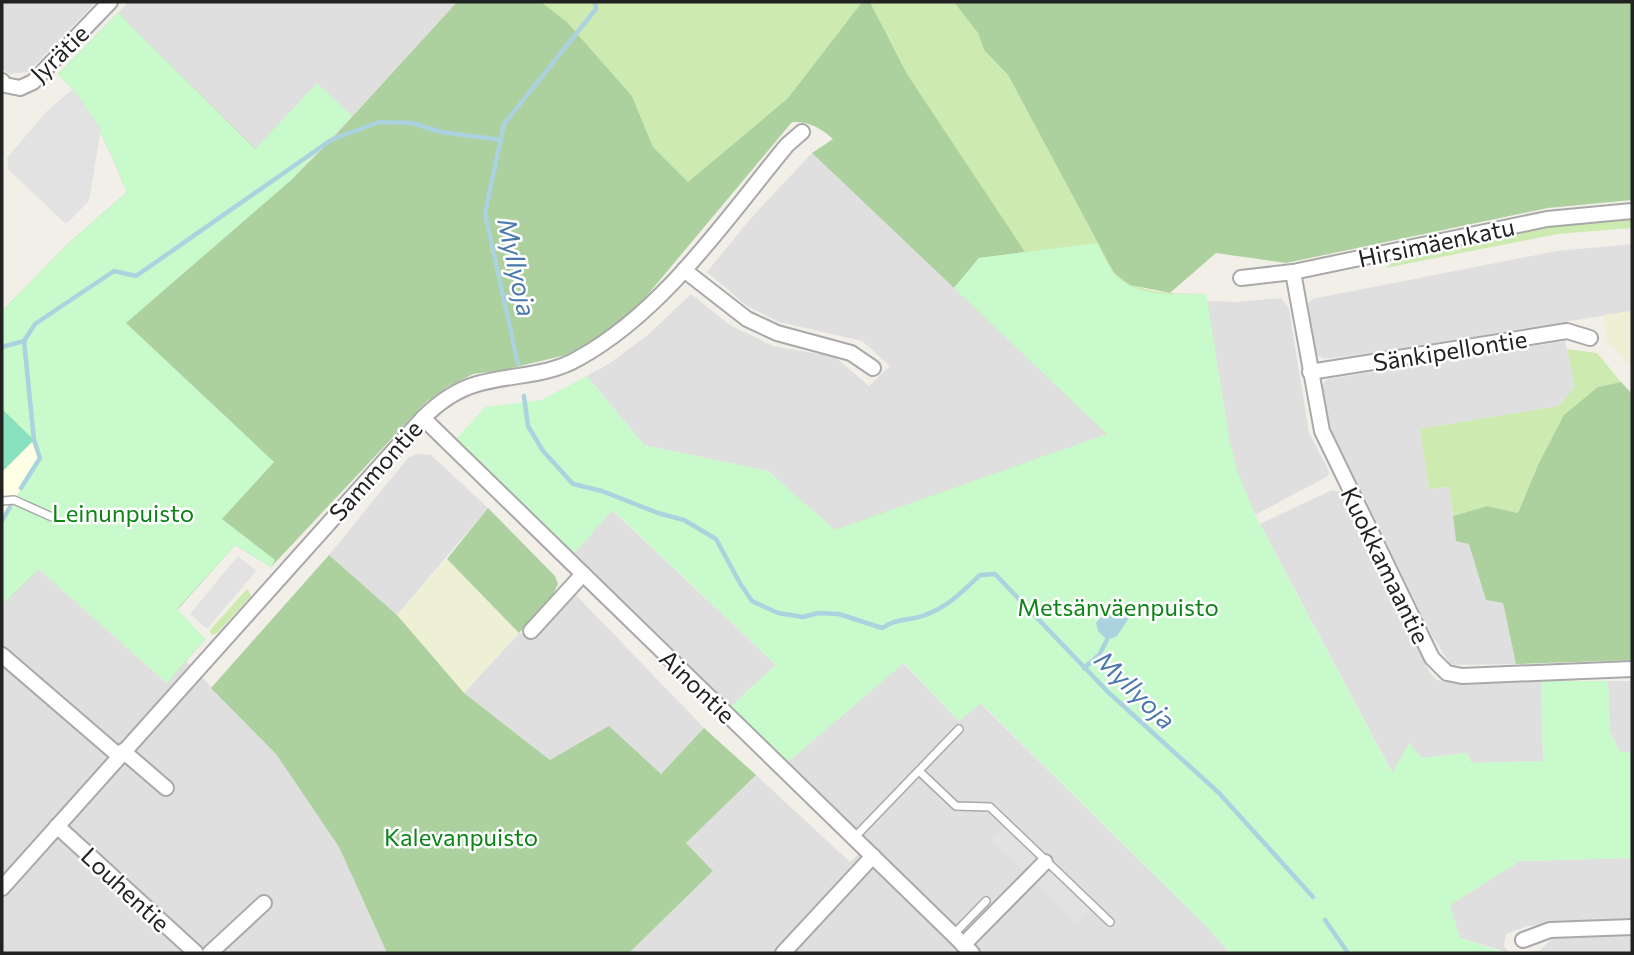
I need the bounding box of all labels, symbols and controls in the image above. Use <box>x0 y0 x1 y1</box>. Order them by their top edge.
street label: Jyrätie <box>24 18 94 88</box>
street label: Hirsimäenkatu <box>1355 211 1517 273</box>
water label: Myllyoja <box>492 215 544 319</box>
street label: Sänkipellontie <box>1371 324 1529 376</box>
street label: Sammontie <box>322 414 428 526</box>
street label: Kuokkamaantie <box>1336 482 1436 648</box>
park label: Leinunpuisto <box>52 498 194 527</box>
park label: Metsänväenpuisto <box>1017 592 1219 621</box>
street label: Ainontie <box>654 643 742 729</box>
water label: Myllyoja <box>1089 643 1183 735</box>
park label: Kalevanpuisto <box>384 822 538 851</box>
street label: Louhentie <box>76 841 176 937</box>

